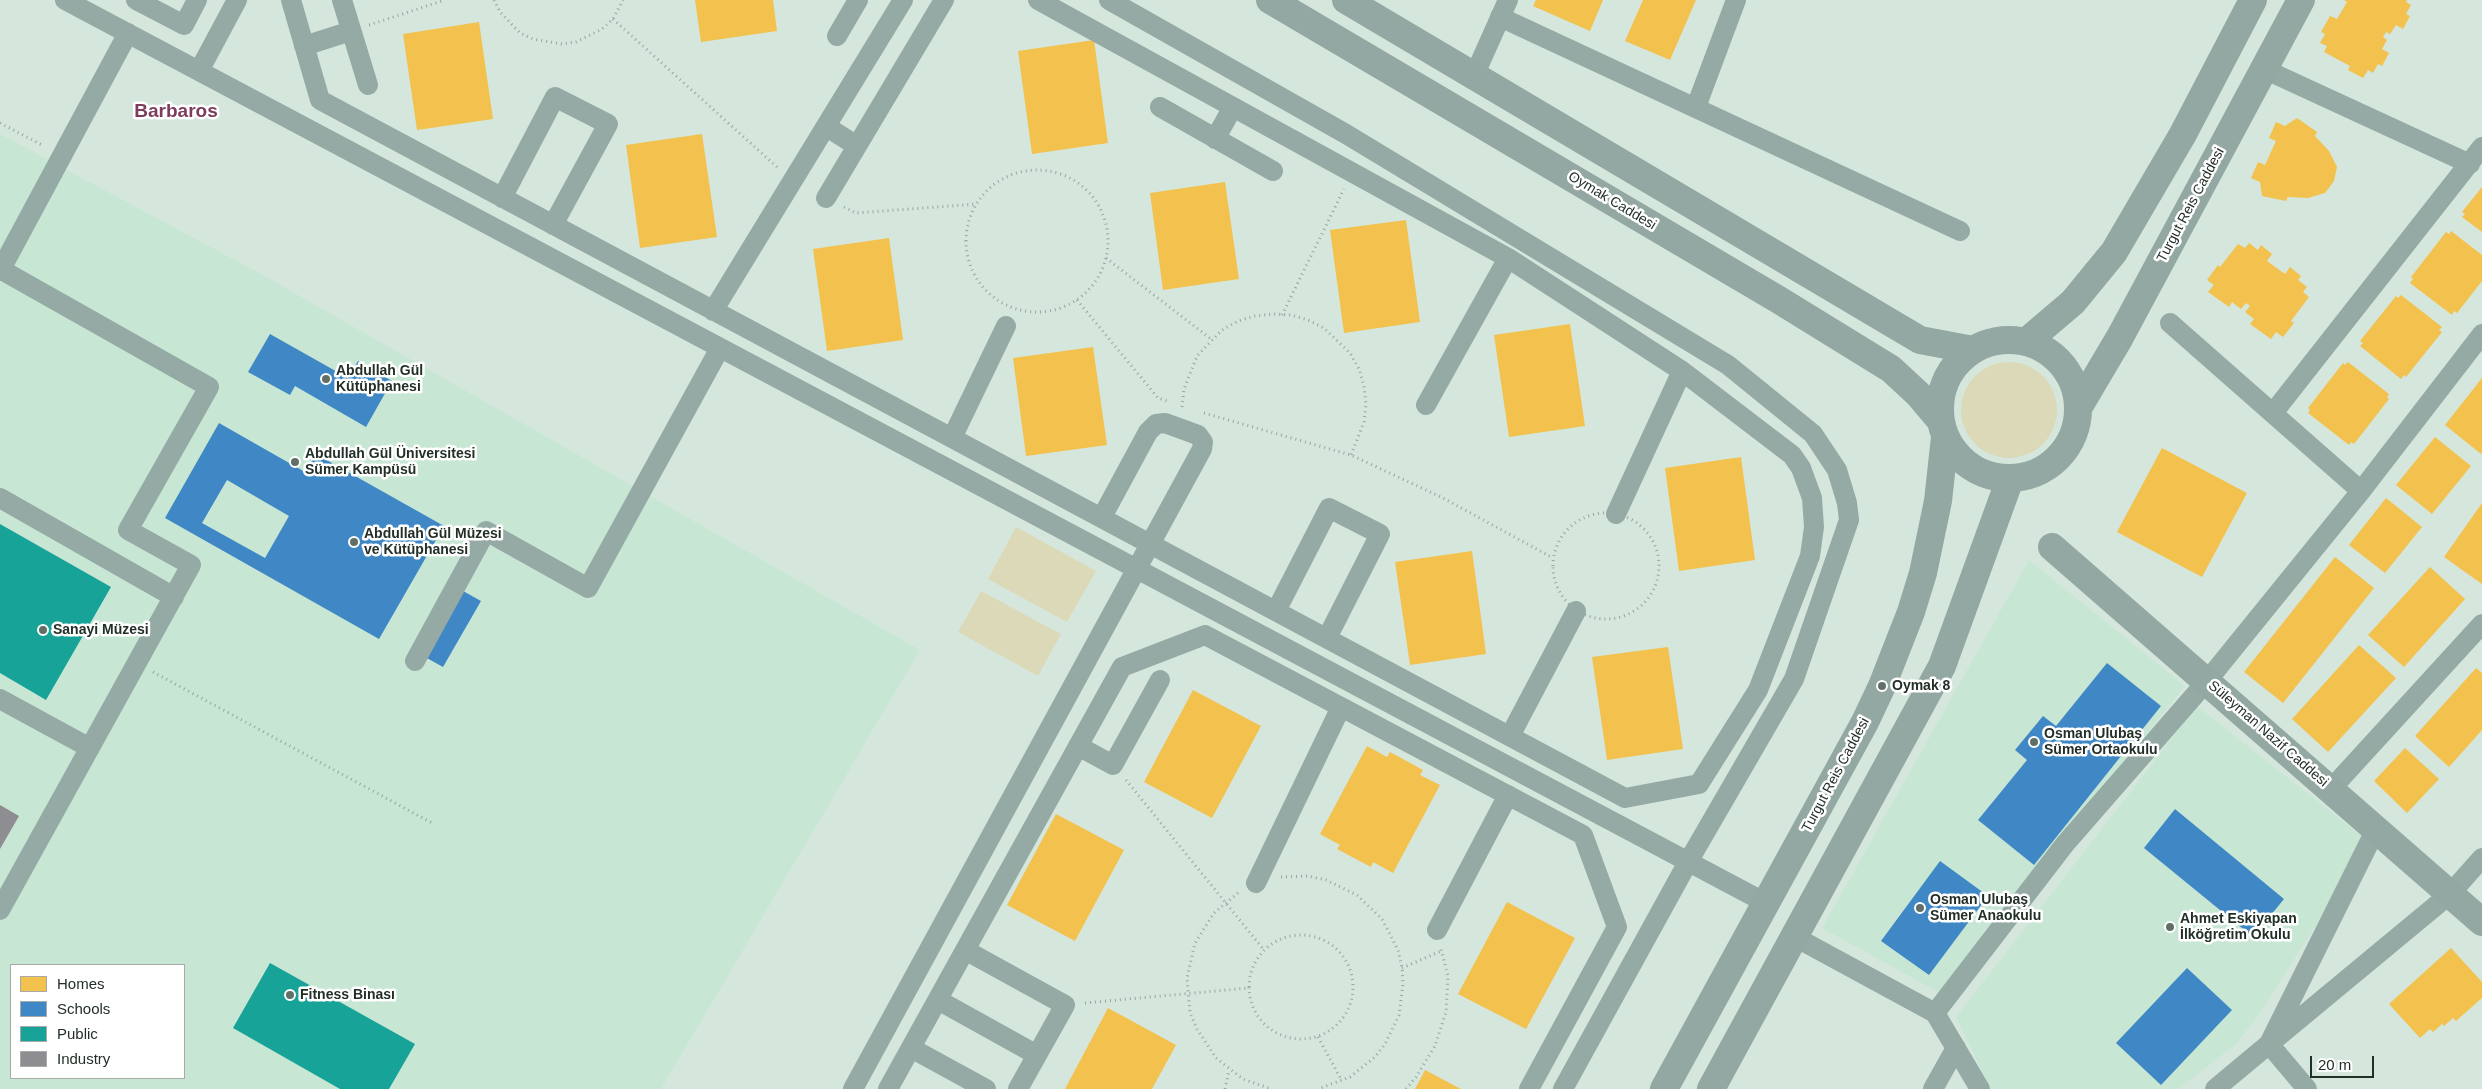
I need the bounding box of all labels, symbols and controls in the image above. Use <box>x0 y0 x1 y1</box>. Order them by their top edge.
district label: Barbaros <box>134 101 218 123</box>
street label: Turgut Reis Caddesi <box>2154 145 2228 265</box>
street label: Oymak Caddesi <box>1565 168 1659 234</box>
place label: Abdullah Gül Kütüphanesi <box>336 363 423 396</box>
marker: Abdullah Gül Kütüphanesi <box>320 373 332 385</box>
place label: Abdullah Gül Üniversitesi Sümer Kampüsü <box>305 446 475 478</box>
marker: Abdullah Gül Üniversitesi Sümer Kampüsü <box>289 456 301 468</box>
place label: Abdullah Gül Müzesi ve Kütüphanesi <box>364 526 502 558</box>
marker: Abdullah Gül Müzesi ve Kütüphanesi <box>348 536 360 548</box>
place label: Sanayi Müzesi <box>53 622 149 638</box>
marker: Sanayi Müzesi <box>37 624 49 636</box>
street label: Süleyman Nazif Caddesi <box>2205 677 2331 791</box>
place label: Oymak 8 <box>1892 678 1950 694</box>
marker: Oymak 8 <box>1876 680 1888 692</box>
street label: Turgut Reis Caddesi <box>1799 715 1873 835</box>
place label: Osman Ulubaş Sümer Ortaokulu <box>2044 726 2158 759</box>
marker: Osman Ulubaş Sümer Ortaokulu <box>2028 736 2040 748</box>
place label: Osman Ulubaş Sümer Anaokulu <box>1930 892 2041 924</box>
marker: Osman Ulubaş Sümer Anaokulu <box>1914 902 1926 914</box>
place label: Ahmet Eskiyapan İlköğretim Okulu <box>2180 911 2297 944</box>
marker: Ahmet Eskiyapan İlköğretim Okulu <box>2164 921 2176 933</box>
legend <box>10 964 185 1079</box>
text: Homes <box>57 975 105 992</box>
place label: Fitness Binası <box>300 987 395 1003</box>
marker: Fitness Binası <box>284 989 296 1001</box>
text: Schools <box>57 1000 110 1017</box>
text: Public <box>57 1025 98 1042</box>
scale bar <box>2312 1046 2376 1078</box>
text: Industry <box>57 1050 110 1067</box>
text: 20 m <box>2318 1056 2351 1073</box>

